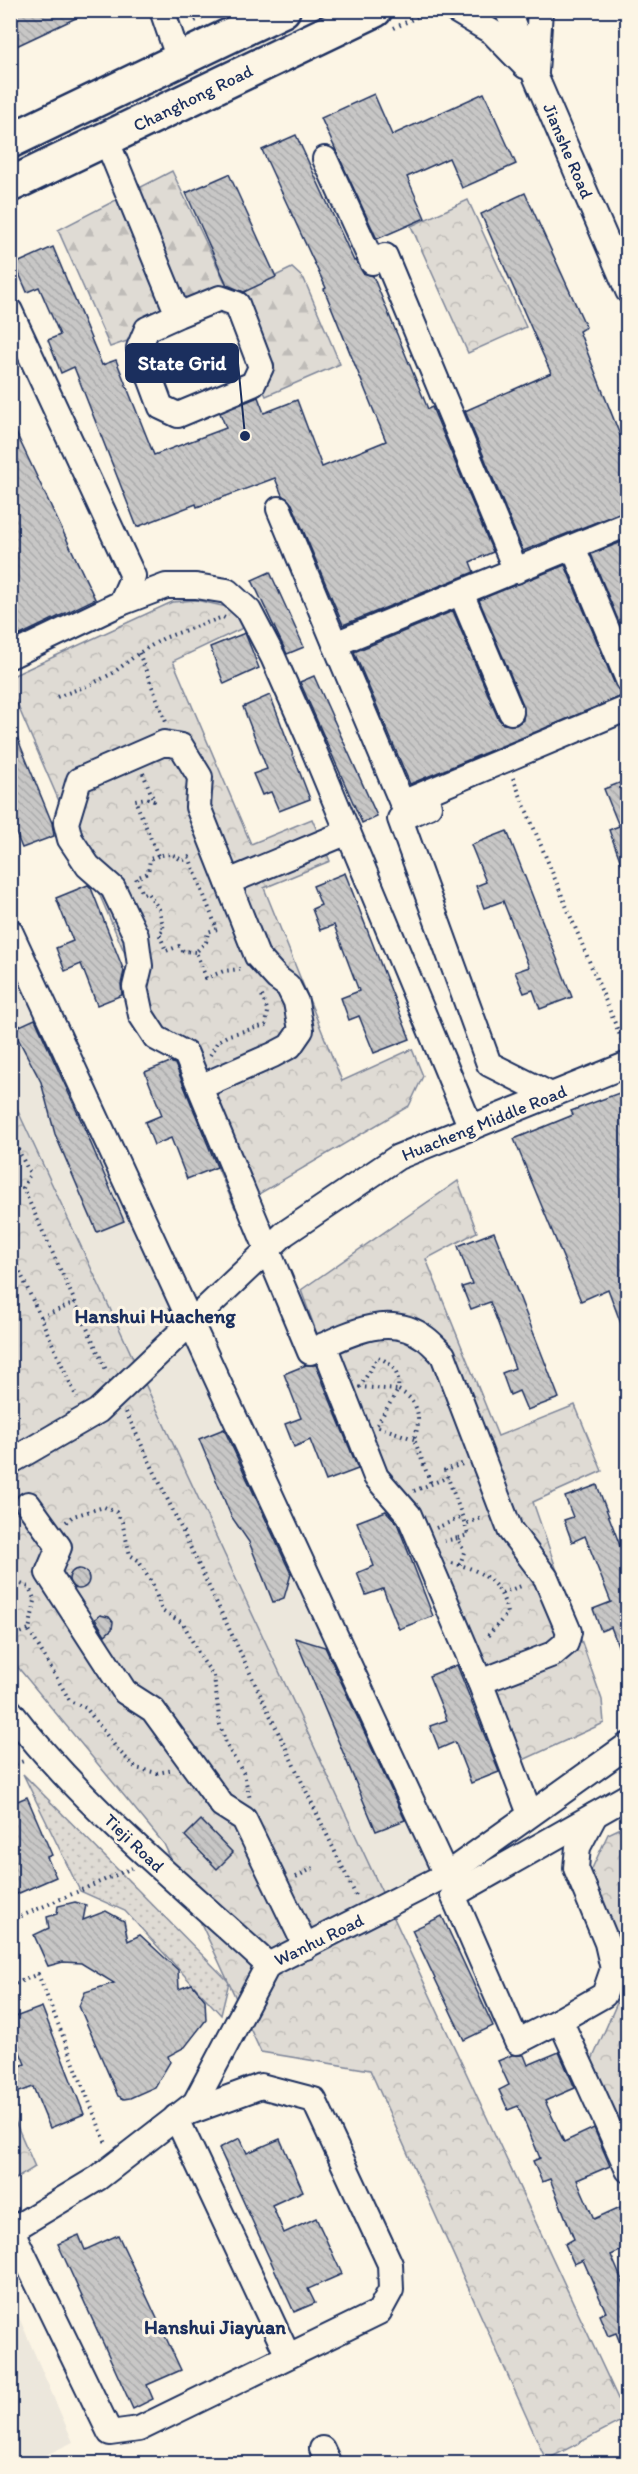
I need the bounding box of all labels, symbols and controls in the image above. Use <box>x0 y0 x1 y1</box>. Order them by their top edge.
street label: Changhong Road <box>130 59 257 136</box>
street label: Jianshe Road <box>538 100 598 202</box>
callout: State Grid <box>126 344 238 382</box>
text: State Grid <box>138 351 227 375</box>
street label: Huacheng Middle Road <box>398 1080 570 1166</box>
district label: Hanshui Huacheng <box>74 1304 236 1329</box>
street label: Tieji Road <box>99 1809 169 1877</box>
street label: Wanhu Road <box>271 1909 368 1971</box>
district label: Hanshui Jiayuan <box>144 2315 286 2340</box>

